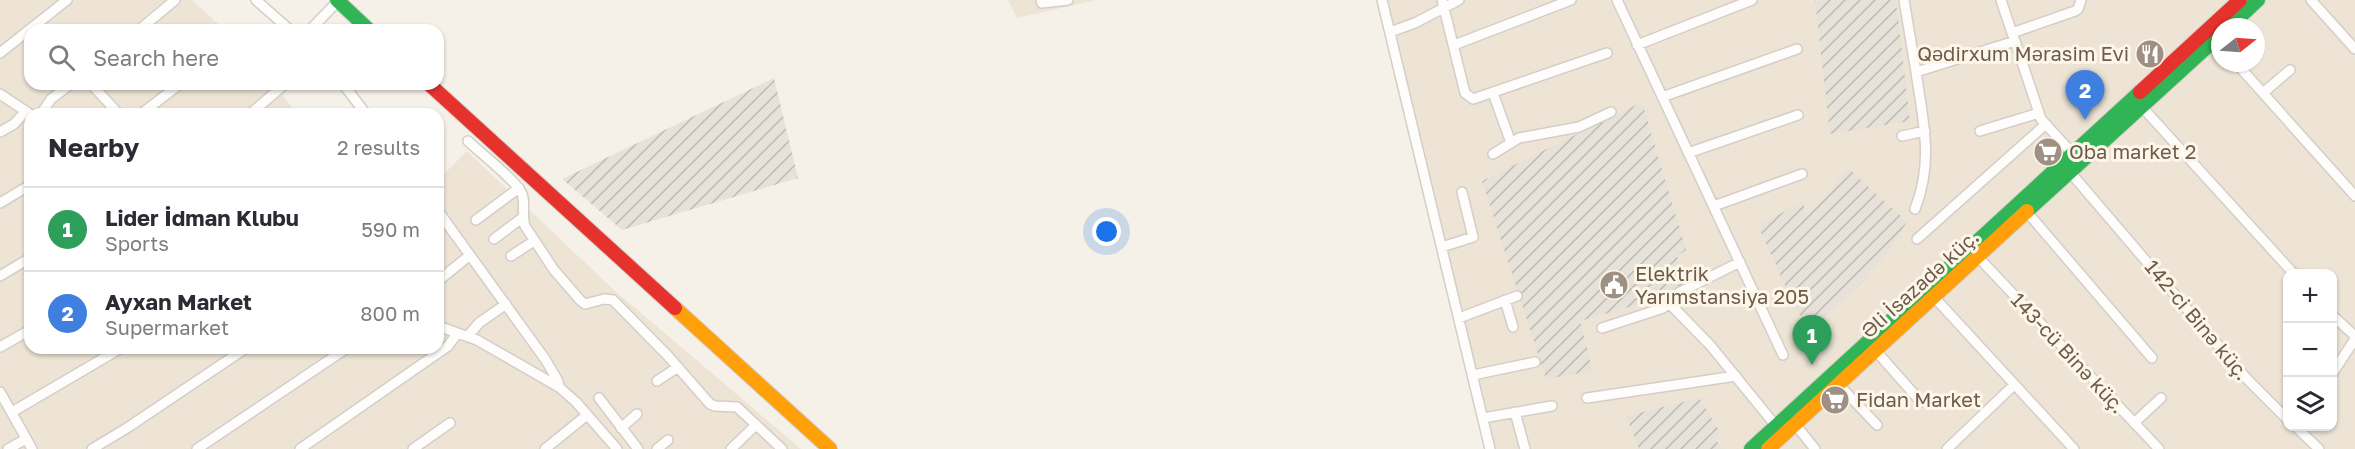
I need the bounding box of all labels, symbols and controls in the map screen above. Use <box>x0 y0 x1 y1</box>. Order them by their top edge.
north arrow <box>2211 18 2265 72</box>
search box <box>24 24 444 90</box>
restaurant icon: Qədirxum Mərasim Evi <box>2134 38 2166 70</box>
icon: search <box>45 41 78 74</box>
place label: Qədirxum Mərasim Evi <box>1917 41 2129 65</box>
text: Search here <box>93 44 219 71</box>
pin: 2 <box>2066 70 2104 120</box>
text: Nearby <box>48 132 139 163</box>
text: 2 results <box>337 135 420 159</box>
supermarket icon: Oba market 2 <box>2032 136 2064 168</box>
place label: Oba market 2 <box>2069 139 2196 163</box>
text: Lider İdman Klubu <box>105 204 299 231</box>
text: 1 <box>62 217 73 241</box>
text: 590 m <box>361 217 420 241</box>
your location <box>1092 217 1121 246</box>
street label: Əli İsazadə küç. <box>1856 224 1983 342</box>
text: Sports <box>105 231 169 255</box>
street label: 142-ci Binə küç. <box>2141 254 2255 384</box>
place label: Elektrik Yarımstansiya 205 <box>1635 261 1809 308</box>
public building icon: Elektrik Yarımstansiya 205 <box>1598 269 1630 301</box>
map controls <box>2283 269 2337 431</box>
button: + <box>2283 269 2337 323</box>
street label: 143-cü Binə küç. <box>2007 287 2131 418</box>
text: Ayxan Market <box>105 288 252 315</box>
text: 2 <box>61 301 74 325</box>
text: 800 m <box>360 301 420 325</box>
text: Supermarket <box>105 315 229 339</box>
pin: 1 <box>1792 316 1832 365</box>
button: − <box>2283 323 2337 377</box>
button: layers <box>2283 377 2337 431</box>
supermarket icon: Fidan Market <box>1819 384 1851 416</box>
place label: Fidan Market <box>1856 387 1981 411</box>

